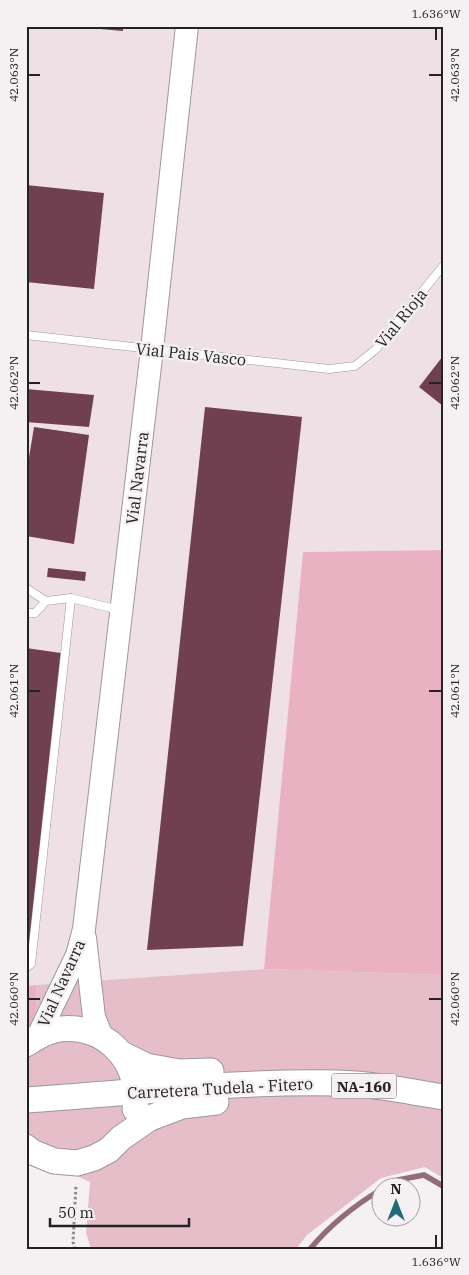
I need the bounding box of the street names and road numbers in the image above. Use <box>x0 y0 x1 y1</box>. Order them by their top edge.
street label: Vial Rioja <box>371 284 431 352</box>
street label: Vial Pais Vasco <box>135 338 247 370</box>
street label: Vial Navarra <box>121 430 153 526</box>
street label: Vial Navarra <box>33 936 89 1030</box>
street label: Carretera Tudela - Fitero <box>127 1073 313 1103</box>
road number: NA-160 <box>332 1074 396 1098</box>

